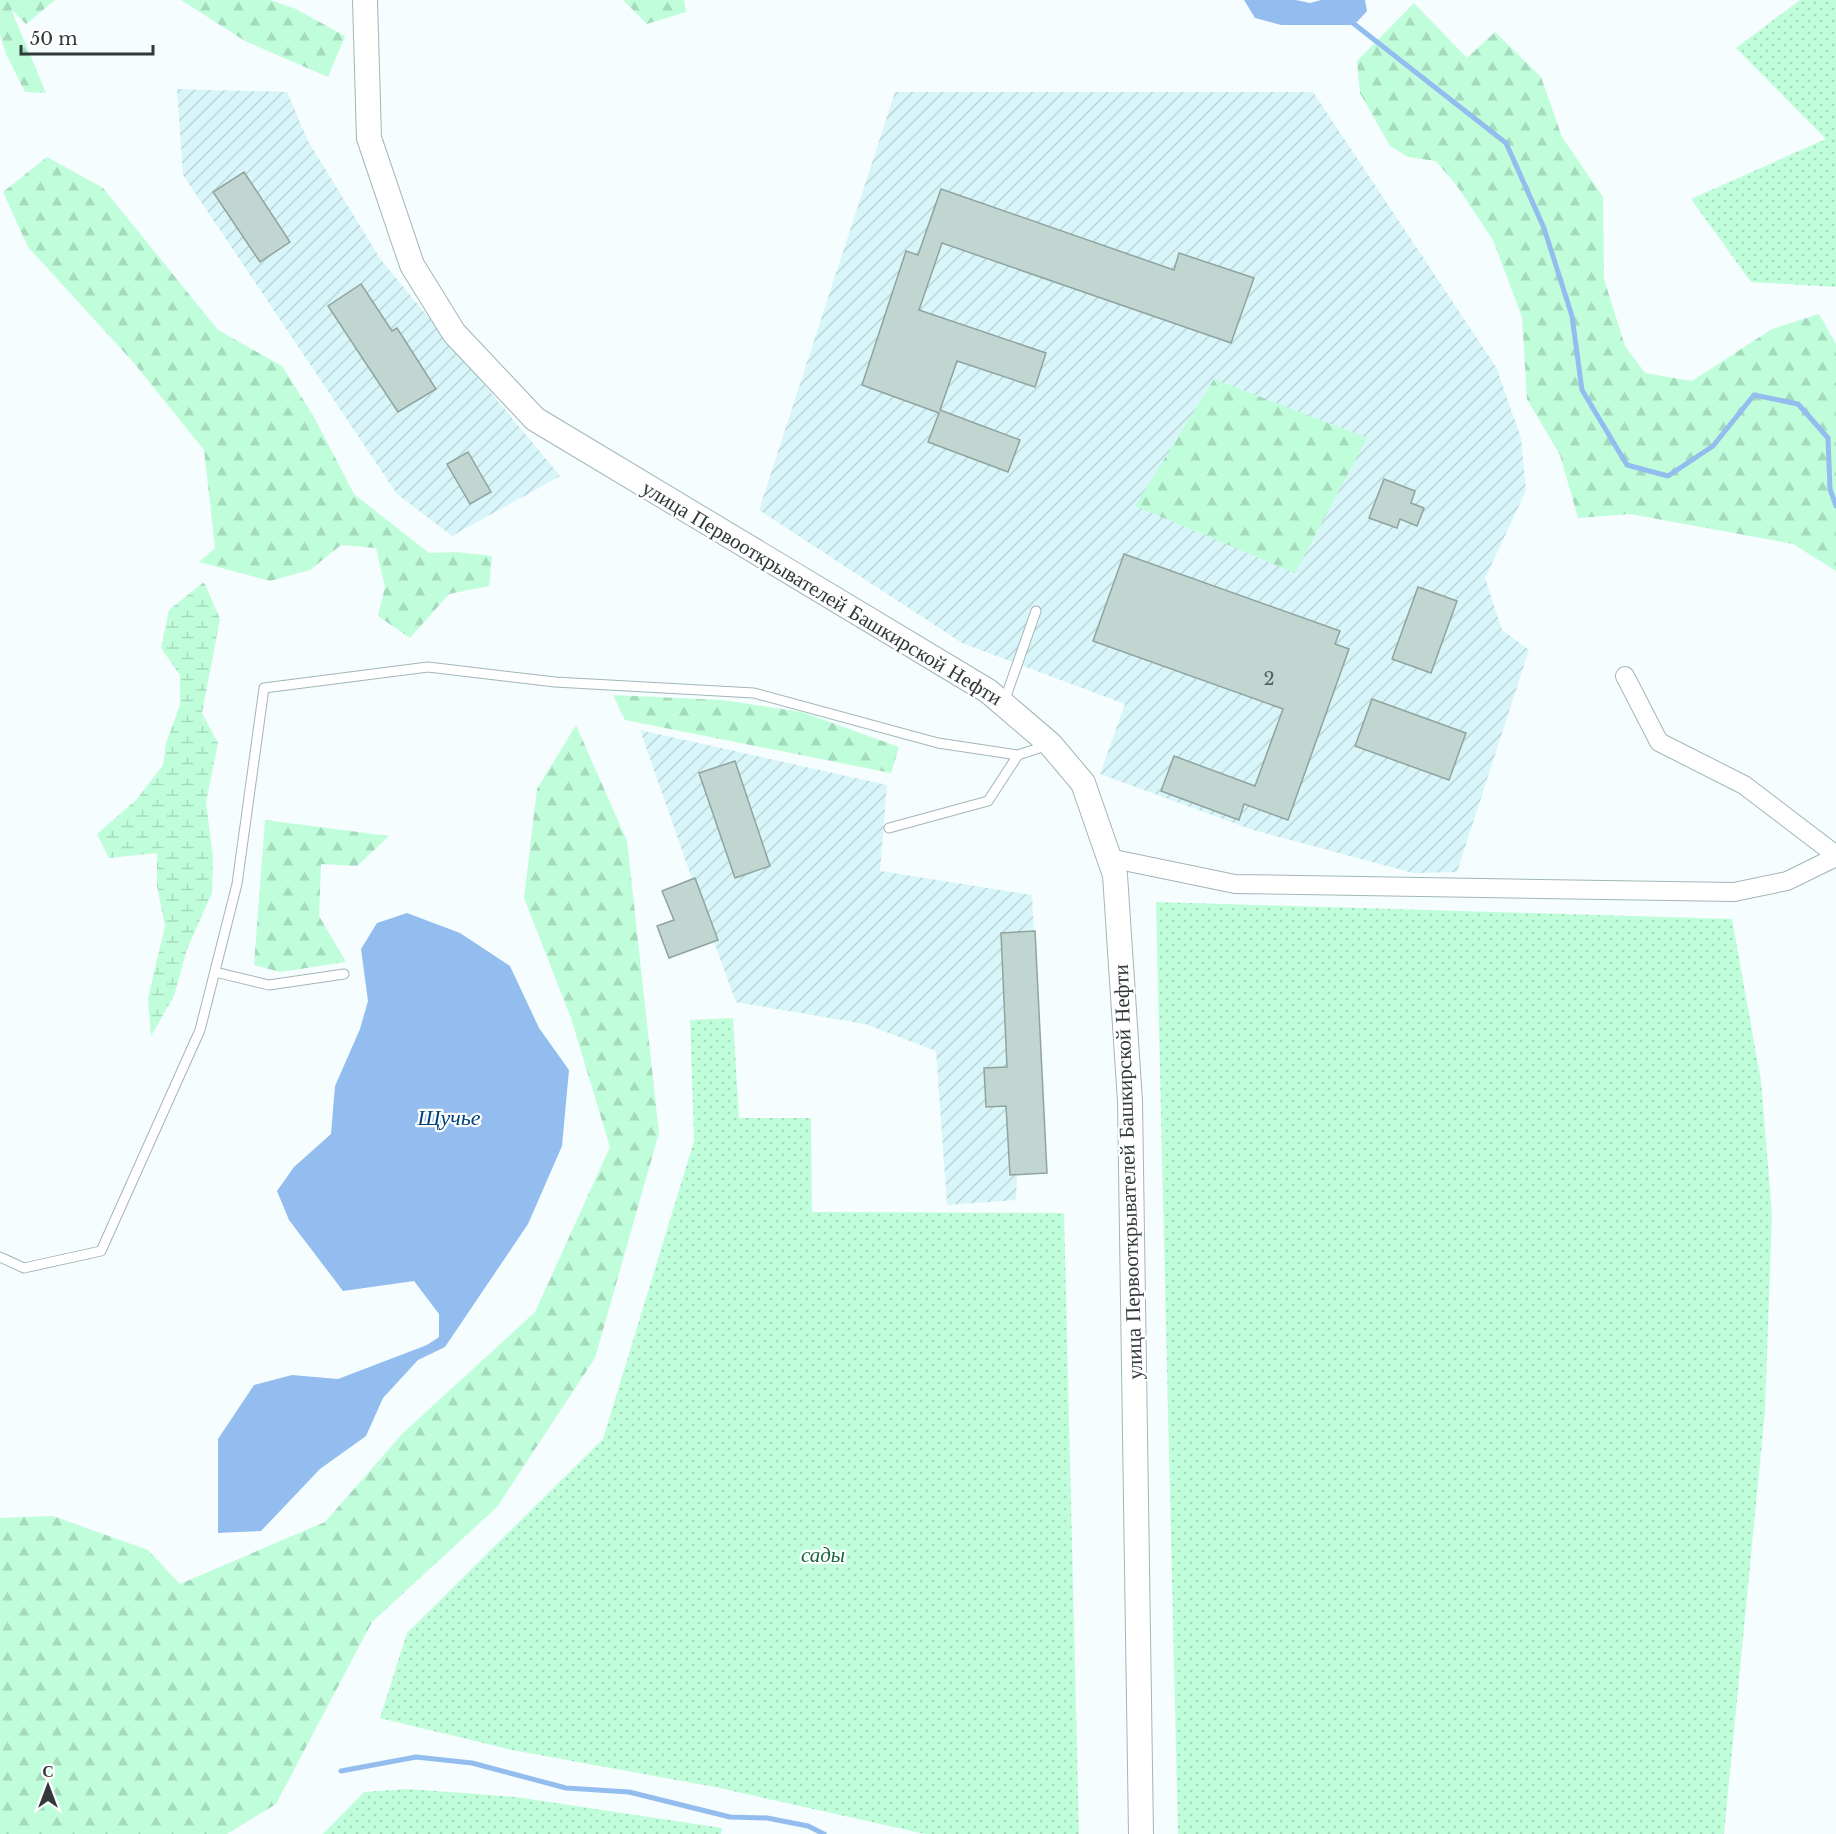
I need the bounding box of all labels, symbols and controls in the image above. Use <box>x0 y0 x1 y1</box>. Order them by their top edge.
scale bar <box>21 18 153 56</box>
text: 50 m <box>30 28 78 50</box>
street label: улица Первооткрывателей Башкирской Нефти <box>637 475 1007 711</box>
house number: 2 <box>1263 668 1275 690</box>
street label: улица Первооткрывателей Башкирской Нефти <box>1108 964 1148 1380</box>
water label: Щучье <box>417 1104 481 1131</box>
park label: сады <box>801 1542 845 1568</box>
north arrow <box>18 1756 78 1816</box>
text: С <box>42 1761 54 1781</box>

